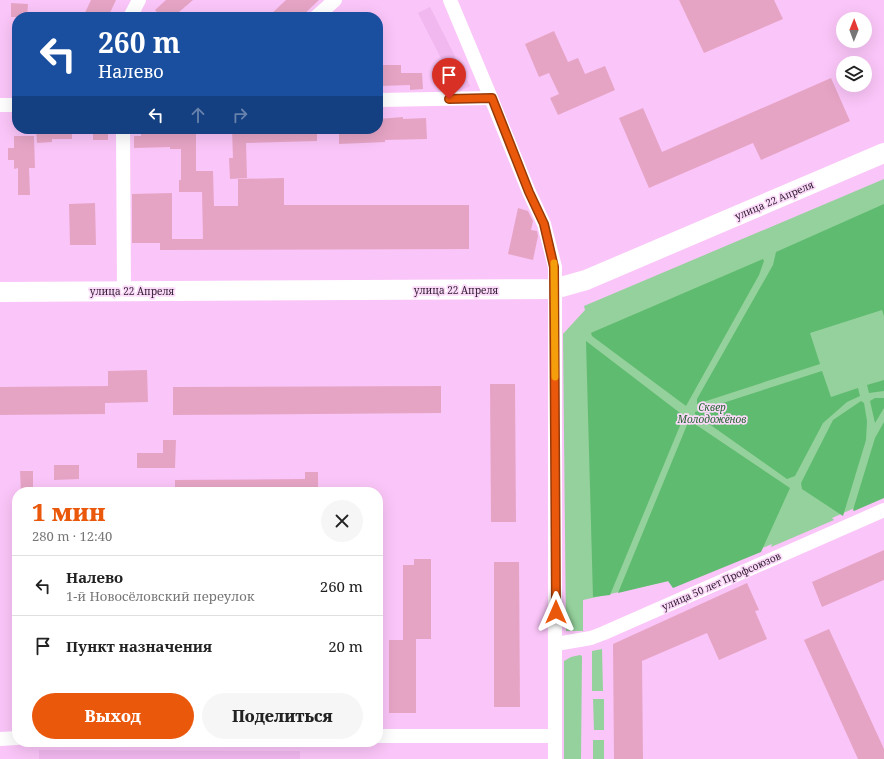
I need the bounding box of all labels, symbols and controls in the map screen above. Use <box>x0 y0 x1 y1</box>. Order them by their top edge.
north arrow <box>836 12 872 48</box>
map controls <box>836 12 872 92</box>
text: 260 m <box>98 23 180 61</box>
icon: left <box>32 28 84 80</box>
button: layers <box>836 56 872 92</box>
pin <box>432 58 466 99</box>
text: Налево <box>98 59 164 83</box>
icon: arrive <box>438 64 460 86</box>
icon: left <box>145 104 167 126</box>
icon: ahead <box>187 104 209 126</box>
icon: right <box>229 104 251 126</box>
street label: улица 22 Апреля <box>732 177 816 223</box>
street label: улица 22 Апреля <box>414 283 499 297</box>
street label: улица 22 Апреля <box>90 284 175 298</box>
park label: Сквер Молодожёнов <box>676 400 747 426</box>
text: 1 мин <box>32 495 106 528</box>
button: close <box>321 500 363 542</box>
text: 280 m · 12:40 <box>32 527 112 545</box>
street label: улица 50 лет Профсоюзов <box>659 548 783 614</box>
text: Налево <box>66 567 123 587</box>
icon: left <box>32 575 54 597</box>
text: 260 m <box>320 576 363 596</box>
text: 1-й Новосёловский переулок <box>66 587 254 605</box>
position arrow <box>535 591 577 633</box>
icon: arrive <box>32 635 54 657</box>
text: Пункт назначения <box>66 636 212 656</box>
text: 20 m <box>328 636 363 656</box>
button: Выход <box>32 693 194 739</box>
button: Поделиться <box>202 693 363 739</box>

